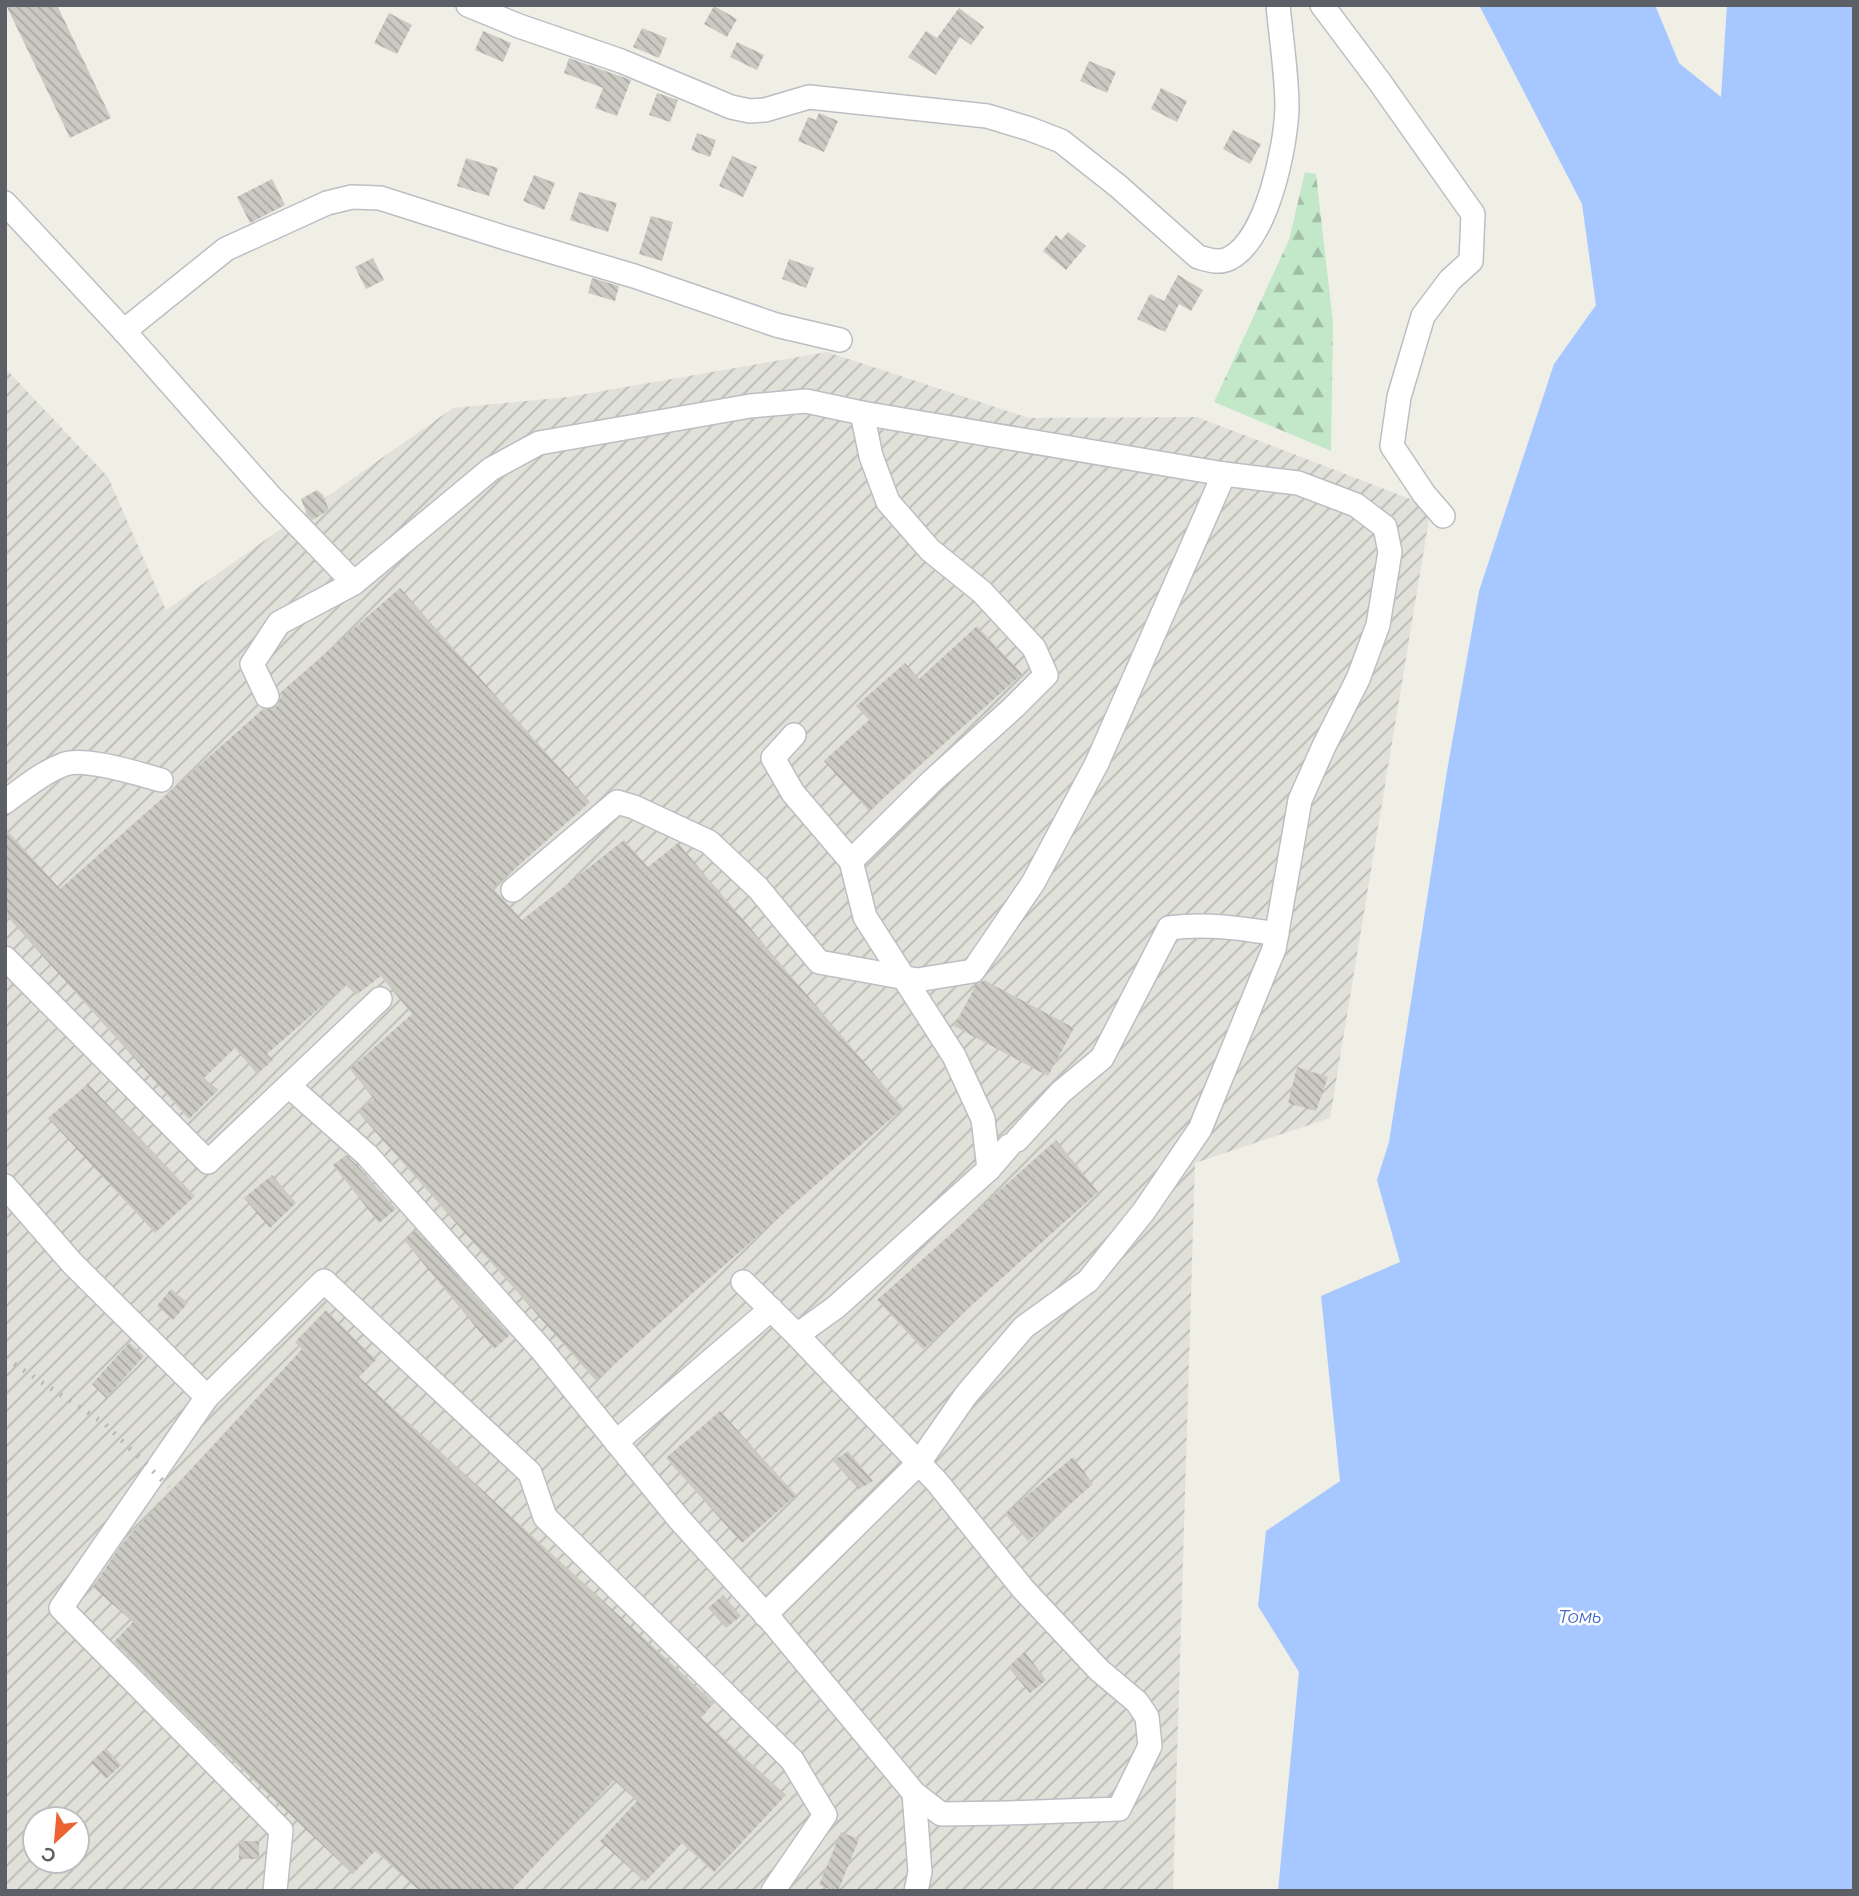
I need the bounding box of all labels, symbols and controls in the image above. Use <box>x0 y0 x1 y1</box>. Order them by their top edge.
water label: Томь <box>1558 1605 1602 1627</box>
north arrow <box>21 1805 91 1875</box>
text: С <box>38 1843 59 1868</box>

